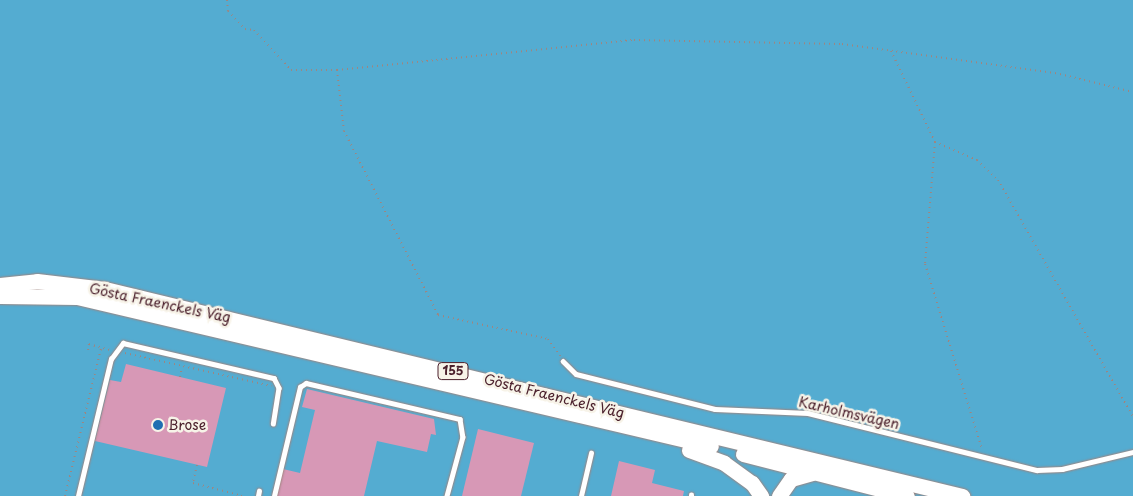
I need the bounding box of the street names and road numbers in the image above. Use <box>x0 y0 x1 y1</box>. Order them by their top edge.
street label: Gösta Fraenckels Väg <box>87 280 233 326</box>
road number: 155 <box>437 362 469 381</box>
street label: Gösta Fraenckels Väg <box>481 370 627 422</box>
street label: Karholmsvägen <box>797 393 901 433</box>

